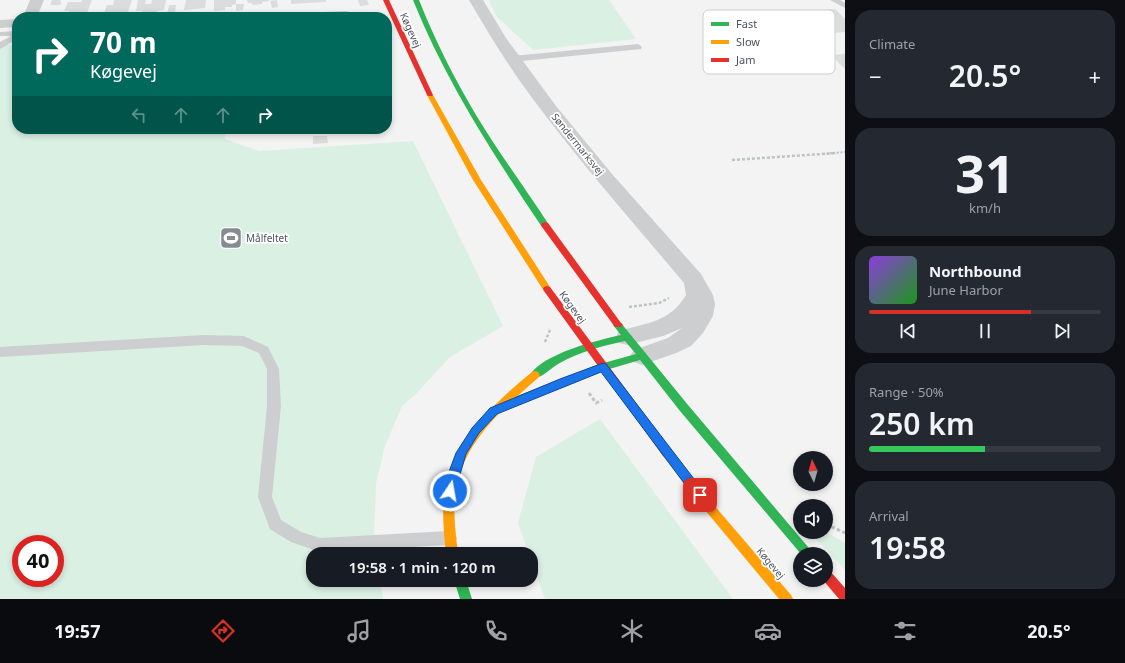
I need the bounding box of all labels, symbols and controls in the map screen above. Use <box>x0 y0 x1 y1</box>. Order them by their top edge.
street label: Køgevej <box>397 10 425 50</box>
legend <box>703 10 835 74</box>
text: Fast <box>736 16 757 31</box>
text: 70 m <box>90 23 157 61</box>
icon: right <box>24 28 76 80</box>
text: Slow <box>736 34 760 49</box>
text: Climate <box>869 35 915 53</box>
text: Jam <box>735 52 755 67</box>
text: 20.5° <box>949 55 1021 96</box>
text: Køgevej <box>90 59 157 83</box>
text: − <box>869 61 882 91</box>
text: + <box>1088 61 1101 91</box>
icon: left <box>128 104 150 126</box>
icon: ahead <box>170 104 192 126</box>
icon: ahead <box>212 104 234 126</box>
icon: right <box>254 104 276 126</box>
street label: Søndermarksvej <box>549 110 607 178</box>
text: 31 <box>955 137 1015 208</box>
text: km/h <box>969 199 1001 217</box>
sports icon: Målfeltet <box>218 225 244 251</box>
place label: Målfeltet <box>246 231 288 245</box>
text: Northbound <box>929 261 1021 281</box>
text: June Harbor <box>929 281 1003 299</box>
street label: Køgevej <box>556 288 590 326</box>
icon: previous <box>897 320 919 342</box>
icon: pause <box>974 320 996 342</box>
icon: next <box>1051 320 1073 342</box>
text: Range · 50% <box>869 383 944 401</box>
text: 250 km <box>869 403 975 444</box>
north arrow <box>793 451 833 491</box>
map controls <box>793 451 833 587</box>
position arrow <box>429 470 471 512</box>
pin <box>683 478 717 512</box>
icon: arrive <box>689 484 711 506</box>
button: sound <box>793 499 833 539</box>
text: Arrival <box>869 507 909 525</box>
text: 19:58 <box>869 527 946 568</box>
speed limit sign: 40 <box>12 535 64 587</box>
street label: Køgevej <box>754 544 788 582</box>
button: layers <box>793 547 833 587</box>
text: 19:58 · 1 min · 120 m <box>348 557 496 577</box>
icon: directions <box>209 617 237 645</box>
icon: music <box>345 617 373 645</box>
icon: phone <box>482 617 510 645</box>
icon: climate <box>618 617 646 645</box>
icon: car <box>754 617 782 645</box>
icon: filters <box>891 617 919 645</box>
text: 19:57 <box>54 619 100 643</box>
text: 20.5° <box>1027 619 1071 643</box>

